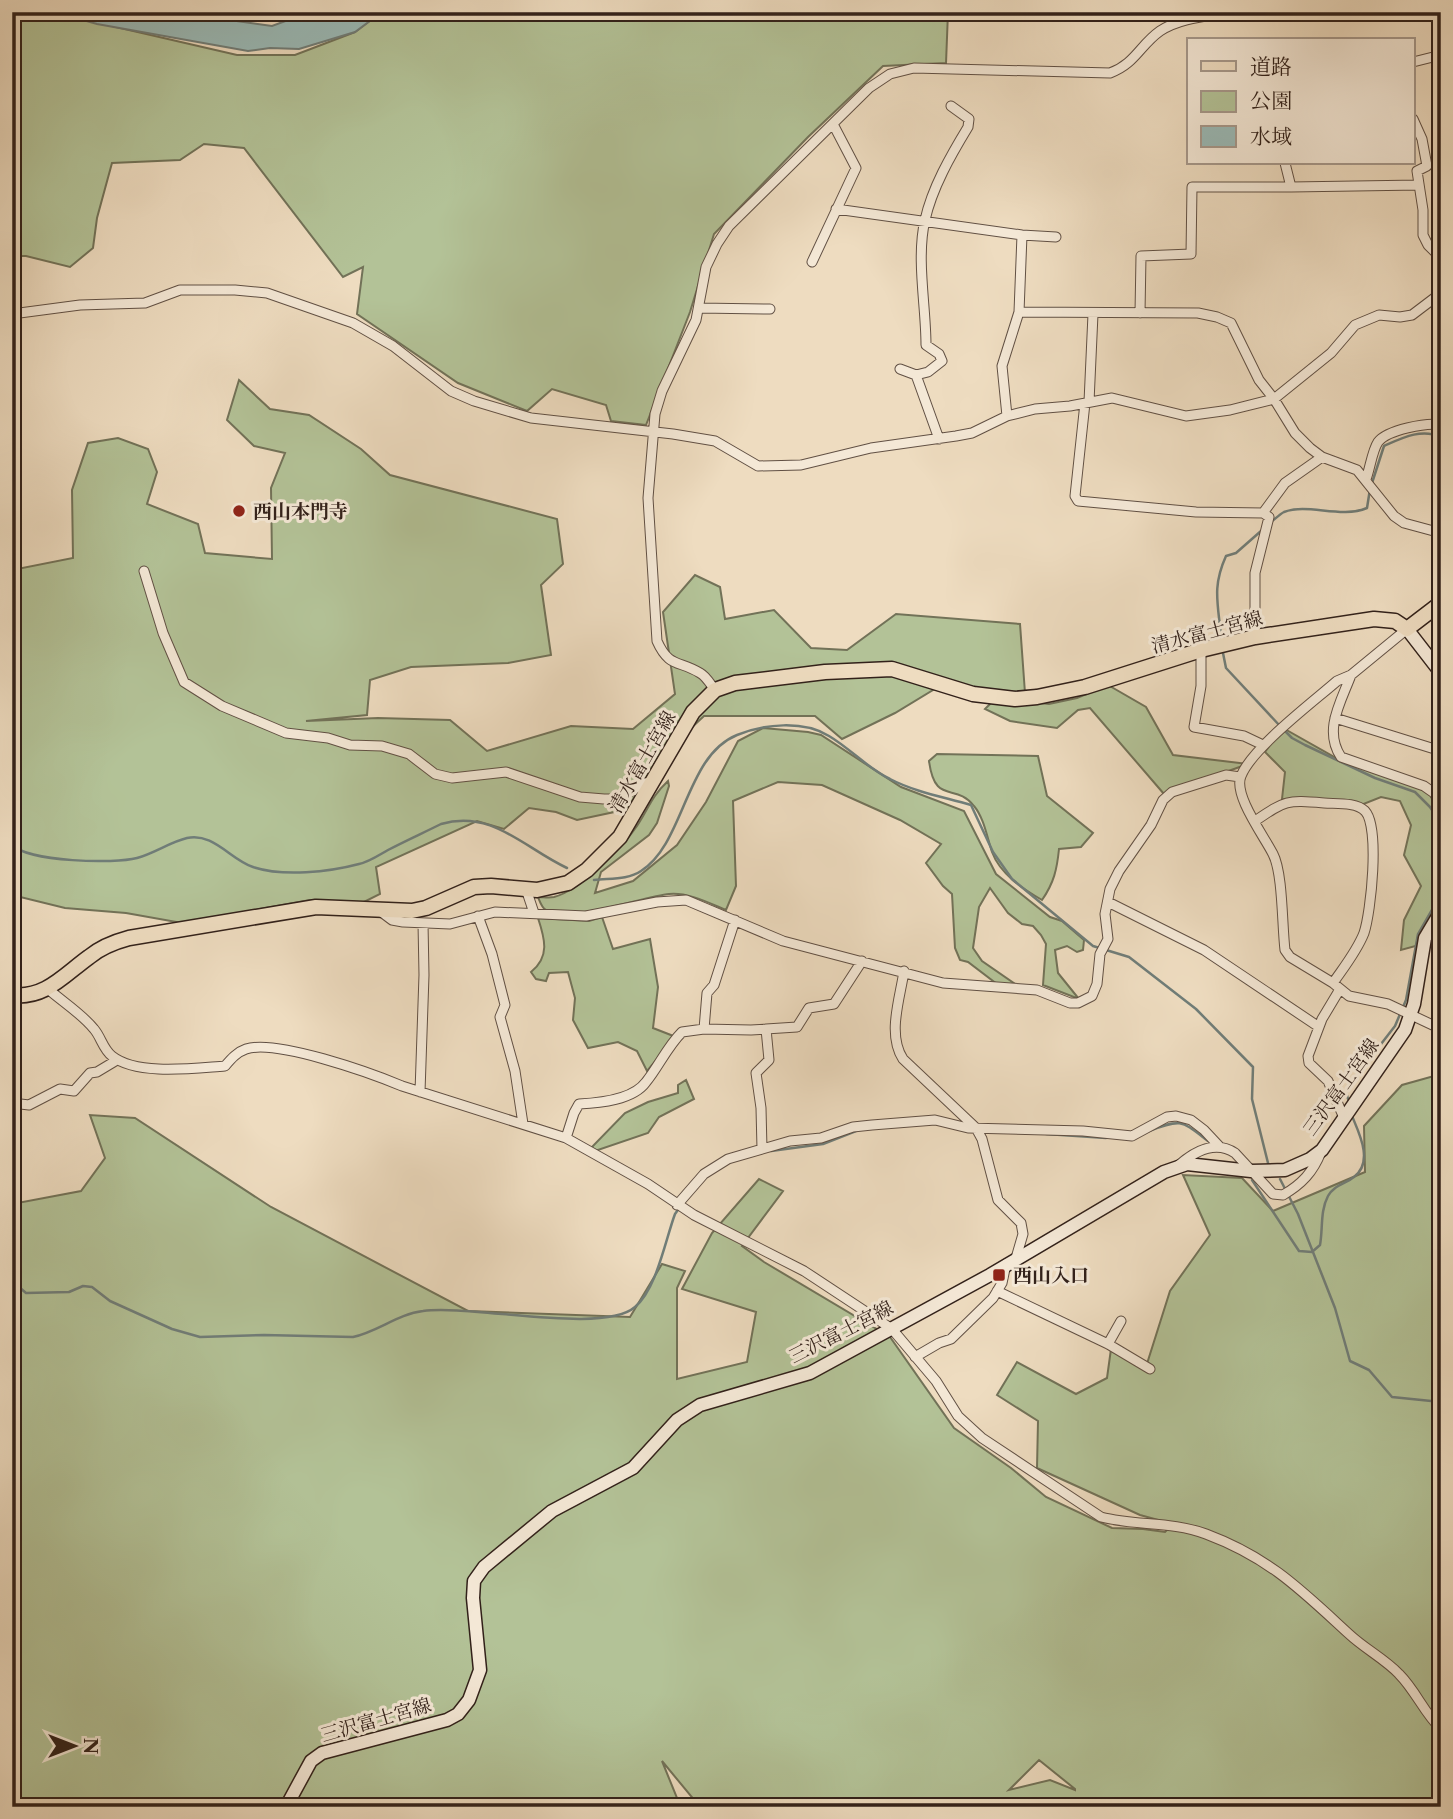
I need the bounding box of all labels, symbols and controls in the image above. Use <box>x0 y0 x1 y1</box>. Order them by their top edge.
legend <box>1187 38 1414 164</box>
text: 道路 <box>1250 54 1292 79</box>
text: 公園 <box>1250 88 1292 113</box>
text: 水域 <box>1250 124 1292 149</box>
place label: 西山本門寺 <box>253 500 348 523</box>
marker: 西山本門寺 <box>231 503 247 519</box>
street label: 清水富士宮線 <box>1149 606 1265 658</box>
street label: 清水富士宮線 <box>604 707 680 817</box>
street label: 三沢富士宮線 <box>1298 1034 1384 1140</box>
place label: 西山入口 <box>1013 1264 1089 1287</box>
marker: 西山入口 <box>991 1267 1007 1283</box>
street label: 三沢富士宮線 <box>785 1296 897 1368</box>
street label: 三沢富士宮線 <box>318 1693 434 1747</box>
north arrow <box>38 1710 108 1780</box>
text: N <box>79 1738 102 1754</box>

